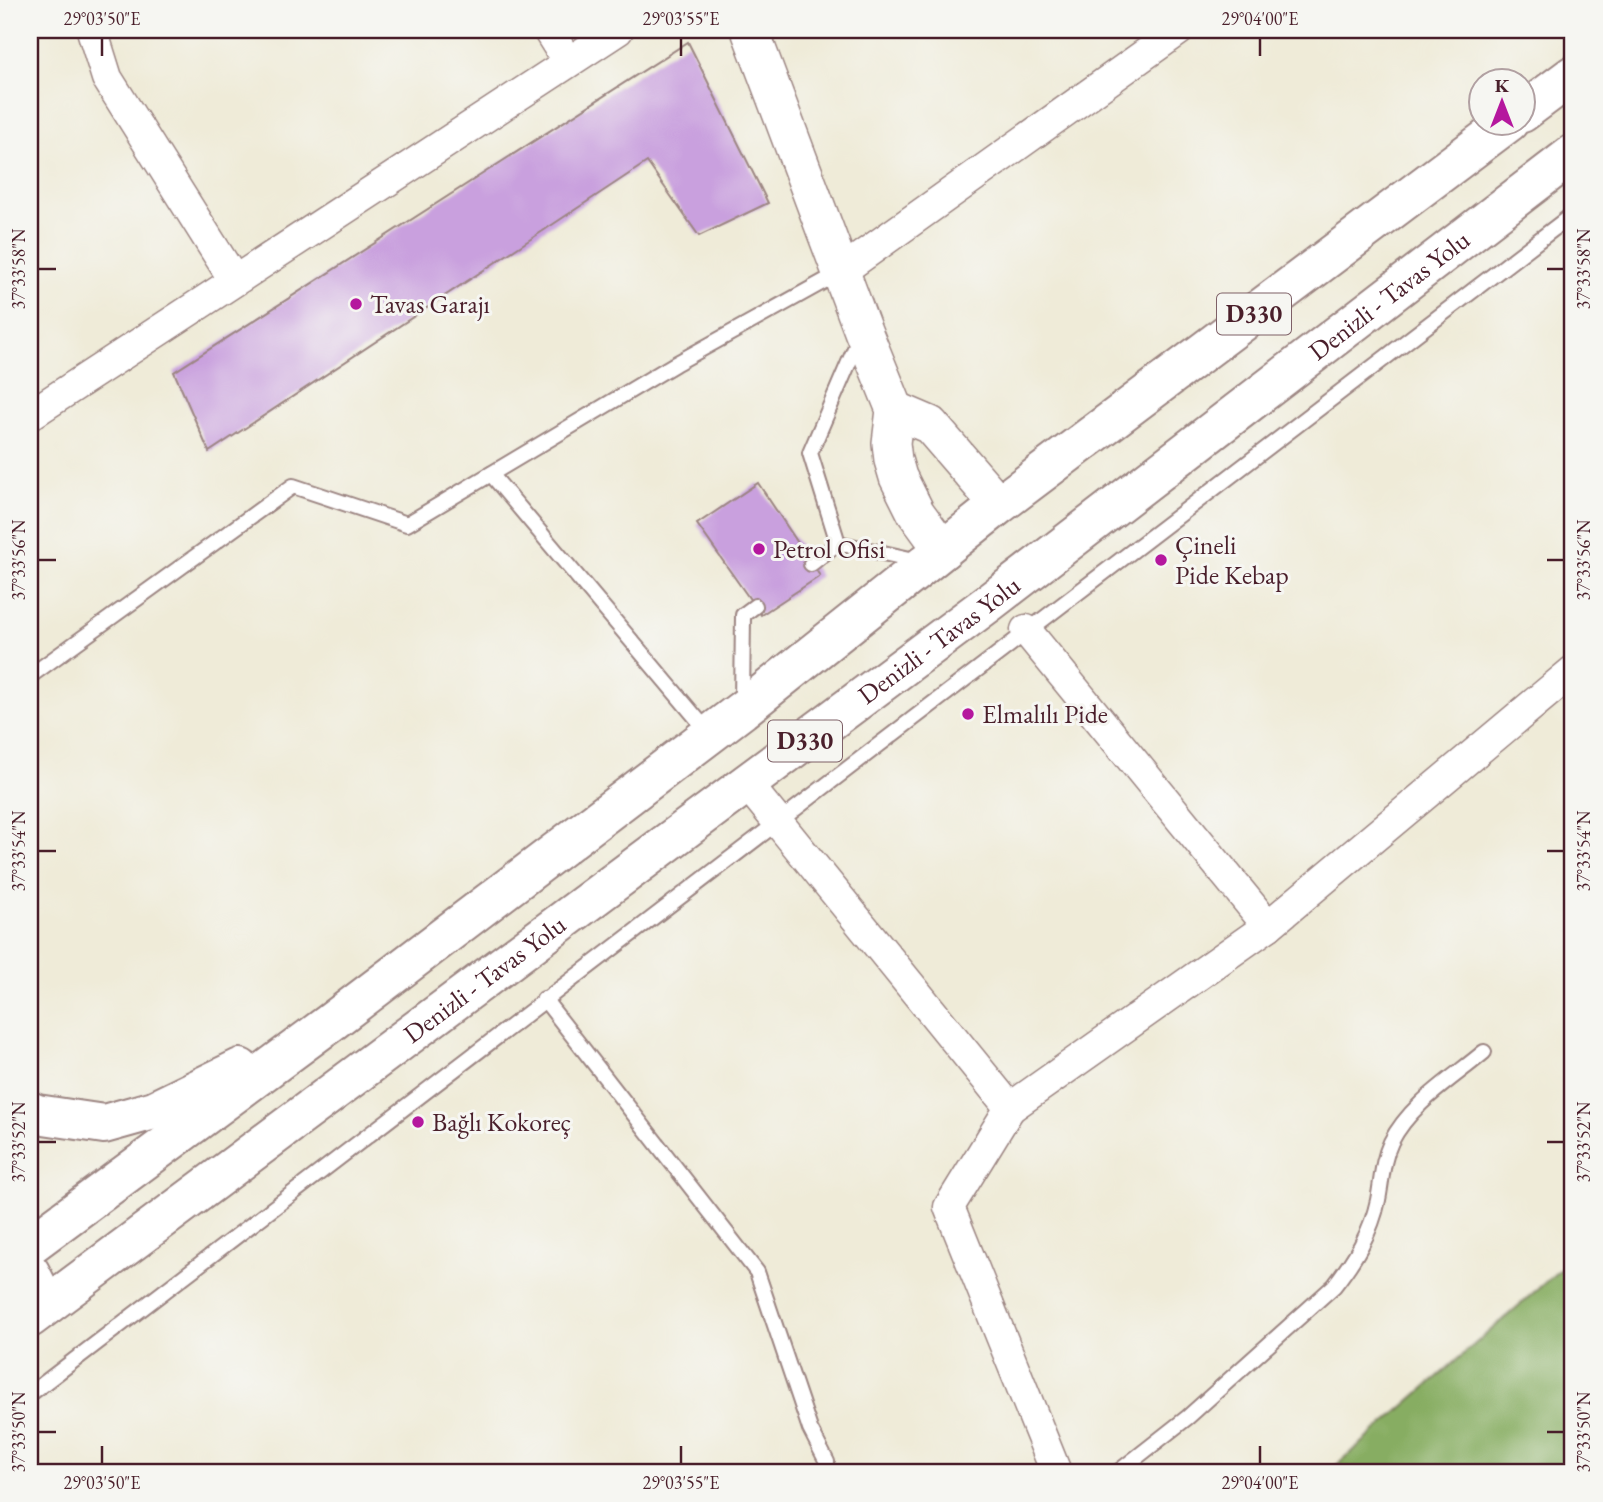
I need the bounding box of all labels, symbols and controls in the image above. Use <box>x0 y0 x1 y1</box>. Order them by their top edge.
text: 29°03'50"E <box>64 7 140 30</box>
text: 29°03'55"E <box>643 7 719 30</box>
text: 29°04'00"E <box>1222 7 1298 30</box>
north arrow <box>1466 66 1536 136</box>
text: K <box>1495 73 1510 98</box>
street label: Denizli - Tavas Yolu <box>1302 222 1477 368</box>
text: 37°33'58"N <box>7 228 30 309</box>
text: 37°33'58"N <box>1572 228 1595 309</box>
place label: Tavas Garajı <box>370 287 490 321</box>
road number: D330 <box>1217 293 1291 334</box>
marker: Tavas Garajı <box>348 296 364 312</box>
text: 37°33'56"N <box>7 519 30 600</box>
text: 37°33'56"N <box>1572 519 1595 600</box>
place label: Çineli Pide Kebap <box>1175 528 1289 592</box>
place label: Petrol Ofisi <box>773 532 885 566</box>
marker: Petrol Ofisi <box>751 541 767 557</box>
marker: Çineli Pide Kebap <box>1153 552 1169 568</box>
street label: Denizli - Tavas Yolu <box>851 568 1027 712</box>
place label: Elmalılı Pide <box>982 697 1108 731</box>
marker: Elmalılı Pide <box>960 706 976 722</box>
road number: D330 <box>768 720 842 762</box>
text: 37°33'54"N <box>7 810 30 891</box>
text: 37°33'54"N <box>1572 810 1595 891</box>
street label: Denizli - Tavas Yolu <box>396 907 573 1051</box>
text: 37°33'52"N <box>7 1101 30 1182</box>
text: 37°33'52"N <box>1572 1101 1595 1182</box>
place label: Bağlı Kokoreç <box>432 1105 571 1139</box>
marker: Bağlı Kokoreç <box>410 1114 426 1130</box>
text: 37°33'50"N <box>7 1391 30 1472</box>
text: 37°33'50"N <box>1572 1391 1595 1472</box>
text: 29°03'50"E <box>64 1471 140 1494</box>
text: 29°03'55"E <box>643 1471 719 1494</box>
text: 29°04'00"E <box>1222 1471 1298 1494</box>

